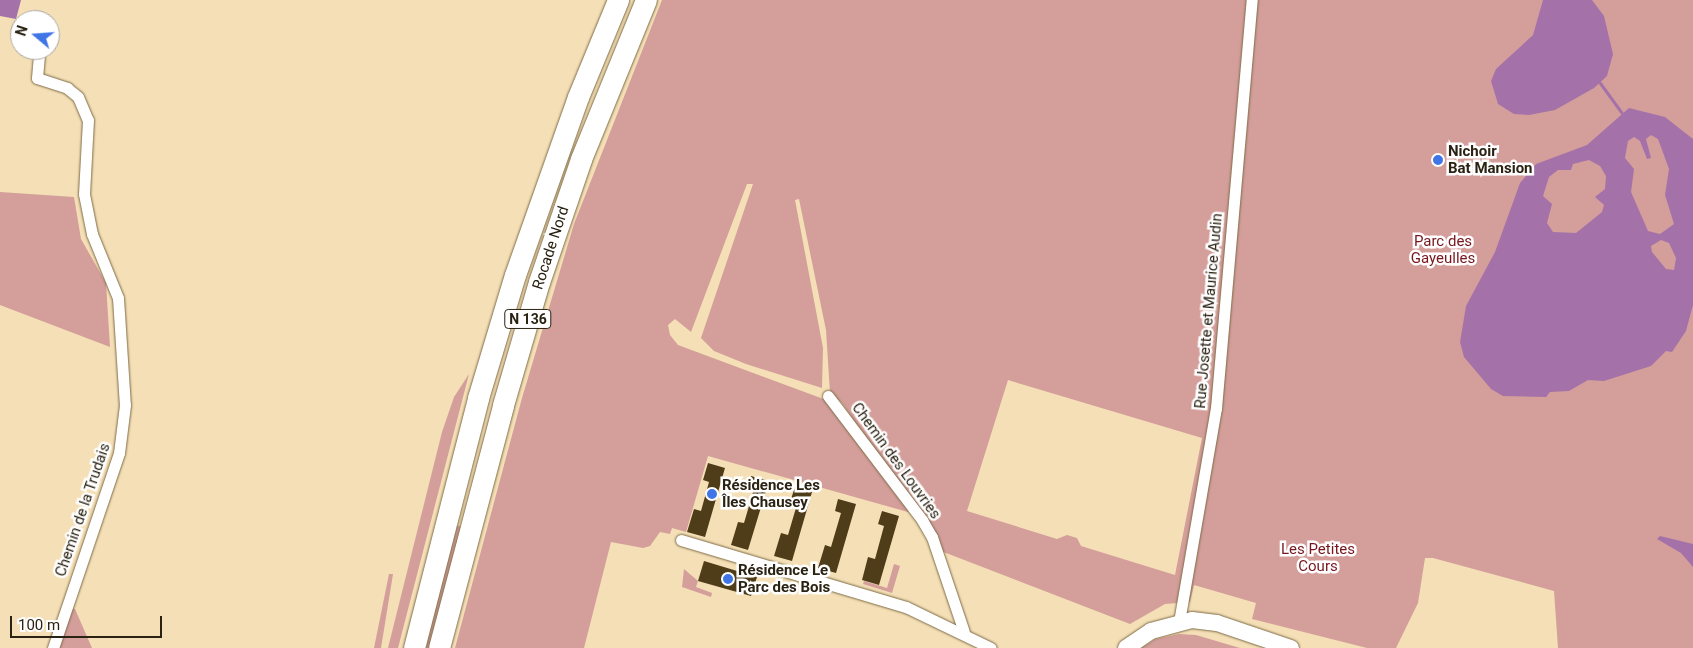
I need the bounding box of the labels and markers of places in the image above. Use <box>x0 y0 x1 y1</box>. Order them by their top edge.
place label: Nichoir Bat Mansion <box>1448 142 1533 177</box>
marker: Nichoir Bat Mansion <box>1432 154 1444 166</box>
place label: Résidence Les Îles Chausey <box>722 476 820 511</box>
marker: Résidence Les Îles Chausey <box>706 488 718 500</box>
place label: Résidence Le Parc des Bois <box>738 561 830 596</box>
marker: Résidence Le Parc des Bois <box>722 573 734 585</box>

